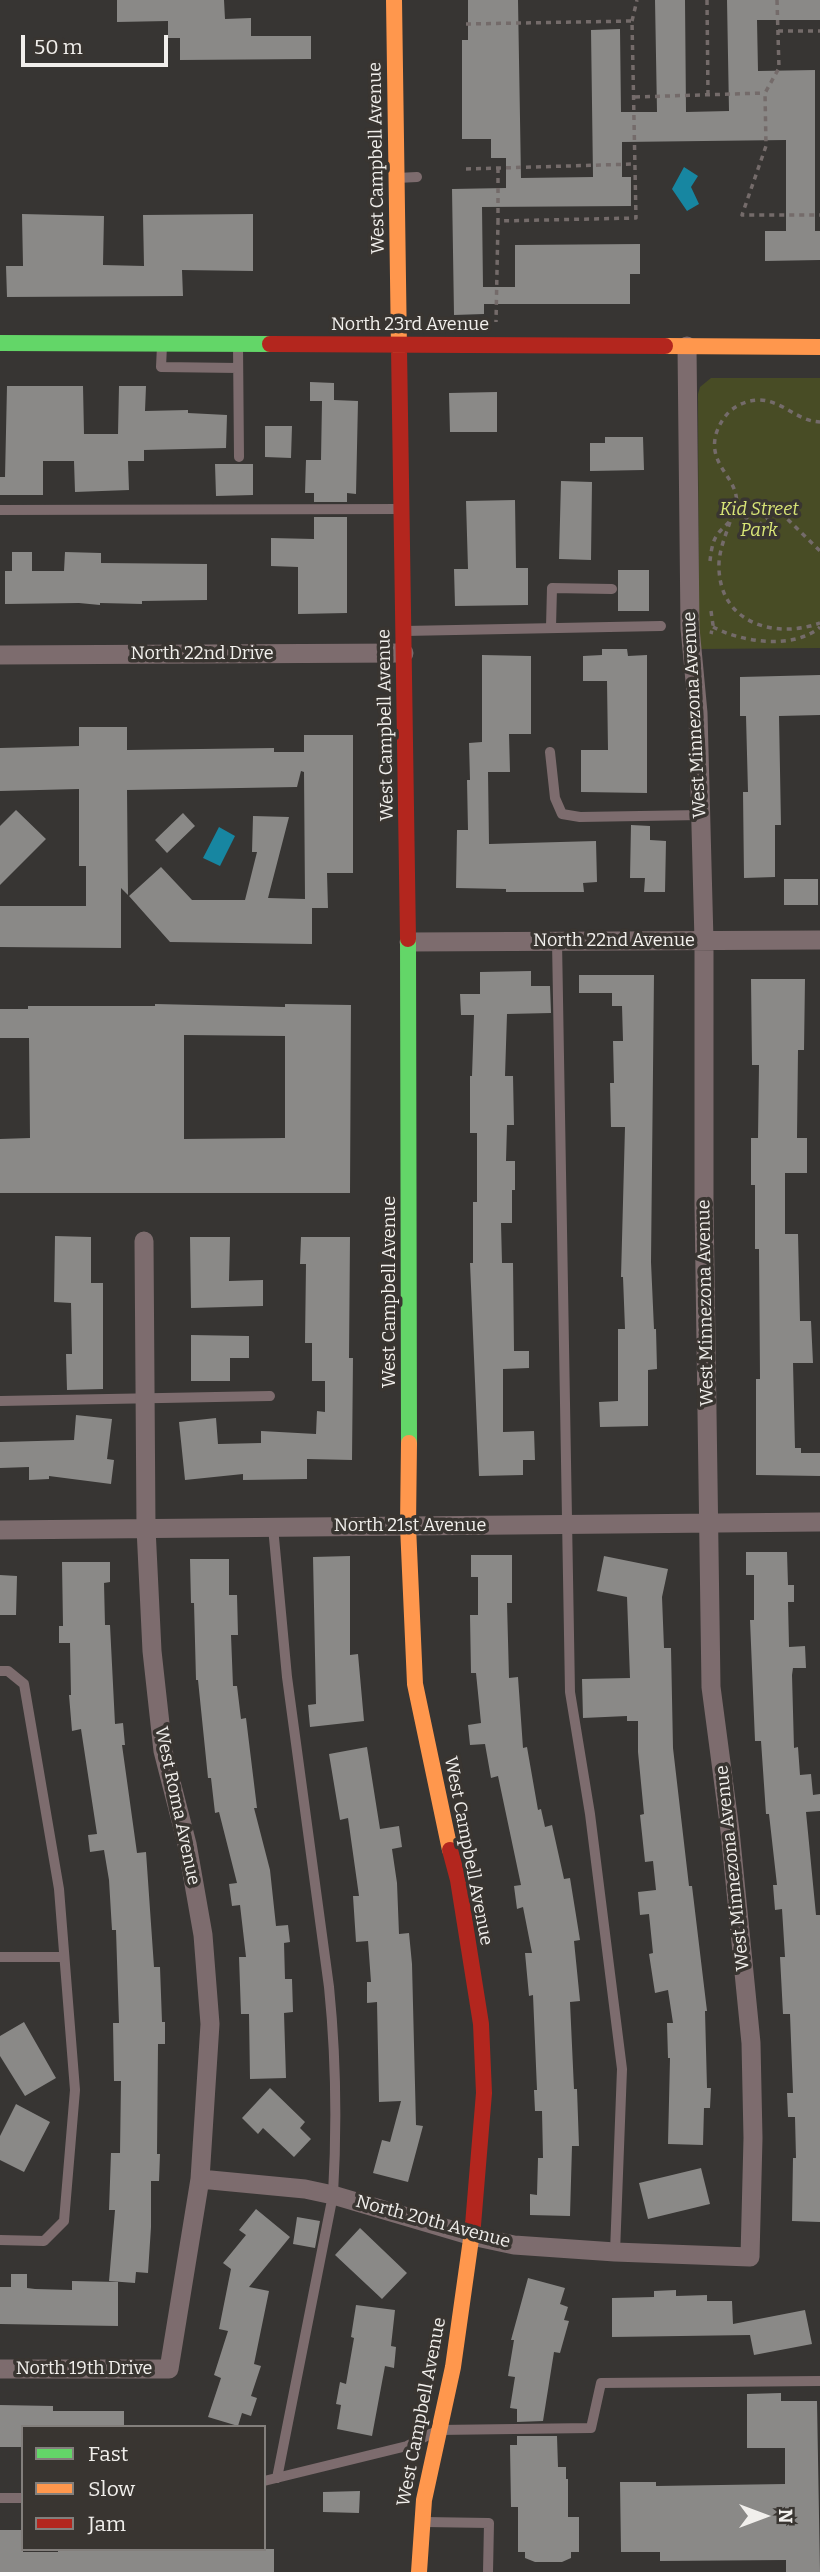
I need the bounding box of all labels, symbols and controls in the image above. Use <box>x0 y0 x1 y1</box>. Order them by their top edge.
scale bar <box>24 21 172 65</box>
text: 50 m <box>34 34 83 60</box>
street label: West Campbell Avenue <box>365 62 389 254</box>
street label: North 23rd Avenue <box>331 314 489 336</box>
park label: Kid Street Park <box>719 499 799 542</box>
street label: West Minnezona Avenue <box>679 611 711 819</box>
street label: West Campbell Avenue <box>374 629 398 821</box>
street label: North 22nd Drive <box>130 643 274 665</box>
street label: North 22nd Avenue <box>533 930 695 952</box>
street label: West Campbell Avenue <box>379 1196 401 1388</box>
street label: West Minnezona Avenue <box>693 1199 719 1407</box>
street label: North 21st Avenue <box>334 1515 486 1537</box>
street label: West Roma Avenue <box>150 1725 204 1887</box>
street label: West Campbell Avenue <box>439 1755 497 1947</box>
street label: West Minnezona Avenue <box>711 1764 755 1972</box>
street label: North 20th Avenue <box>353 2191 513 2253</box>
street label: West Campbell Avenue <box>393 2316 451 2508</box>
street label: North 19th Drive <box>16 2358 152 2380</box>
legend <box>21 2425 266 2551</box>
text: Fast <box>88 2441 128 2467</box>
text: Slow <box>88 2476 135 2502</box>
north arrow <box>729 2481 799 2551</box>
text: N <box>774 2509 797 2523</box>
text: Jam <box>88 2511 126 2537</box>

